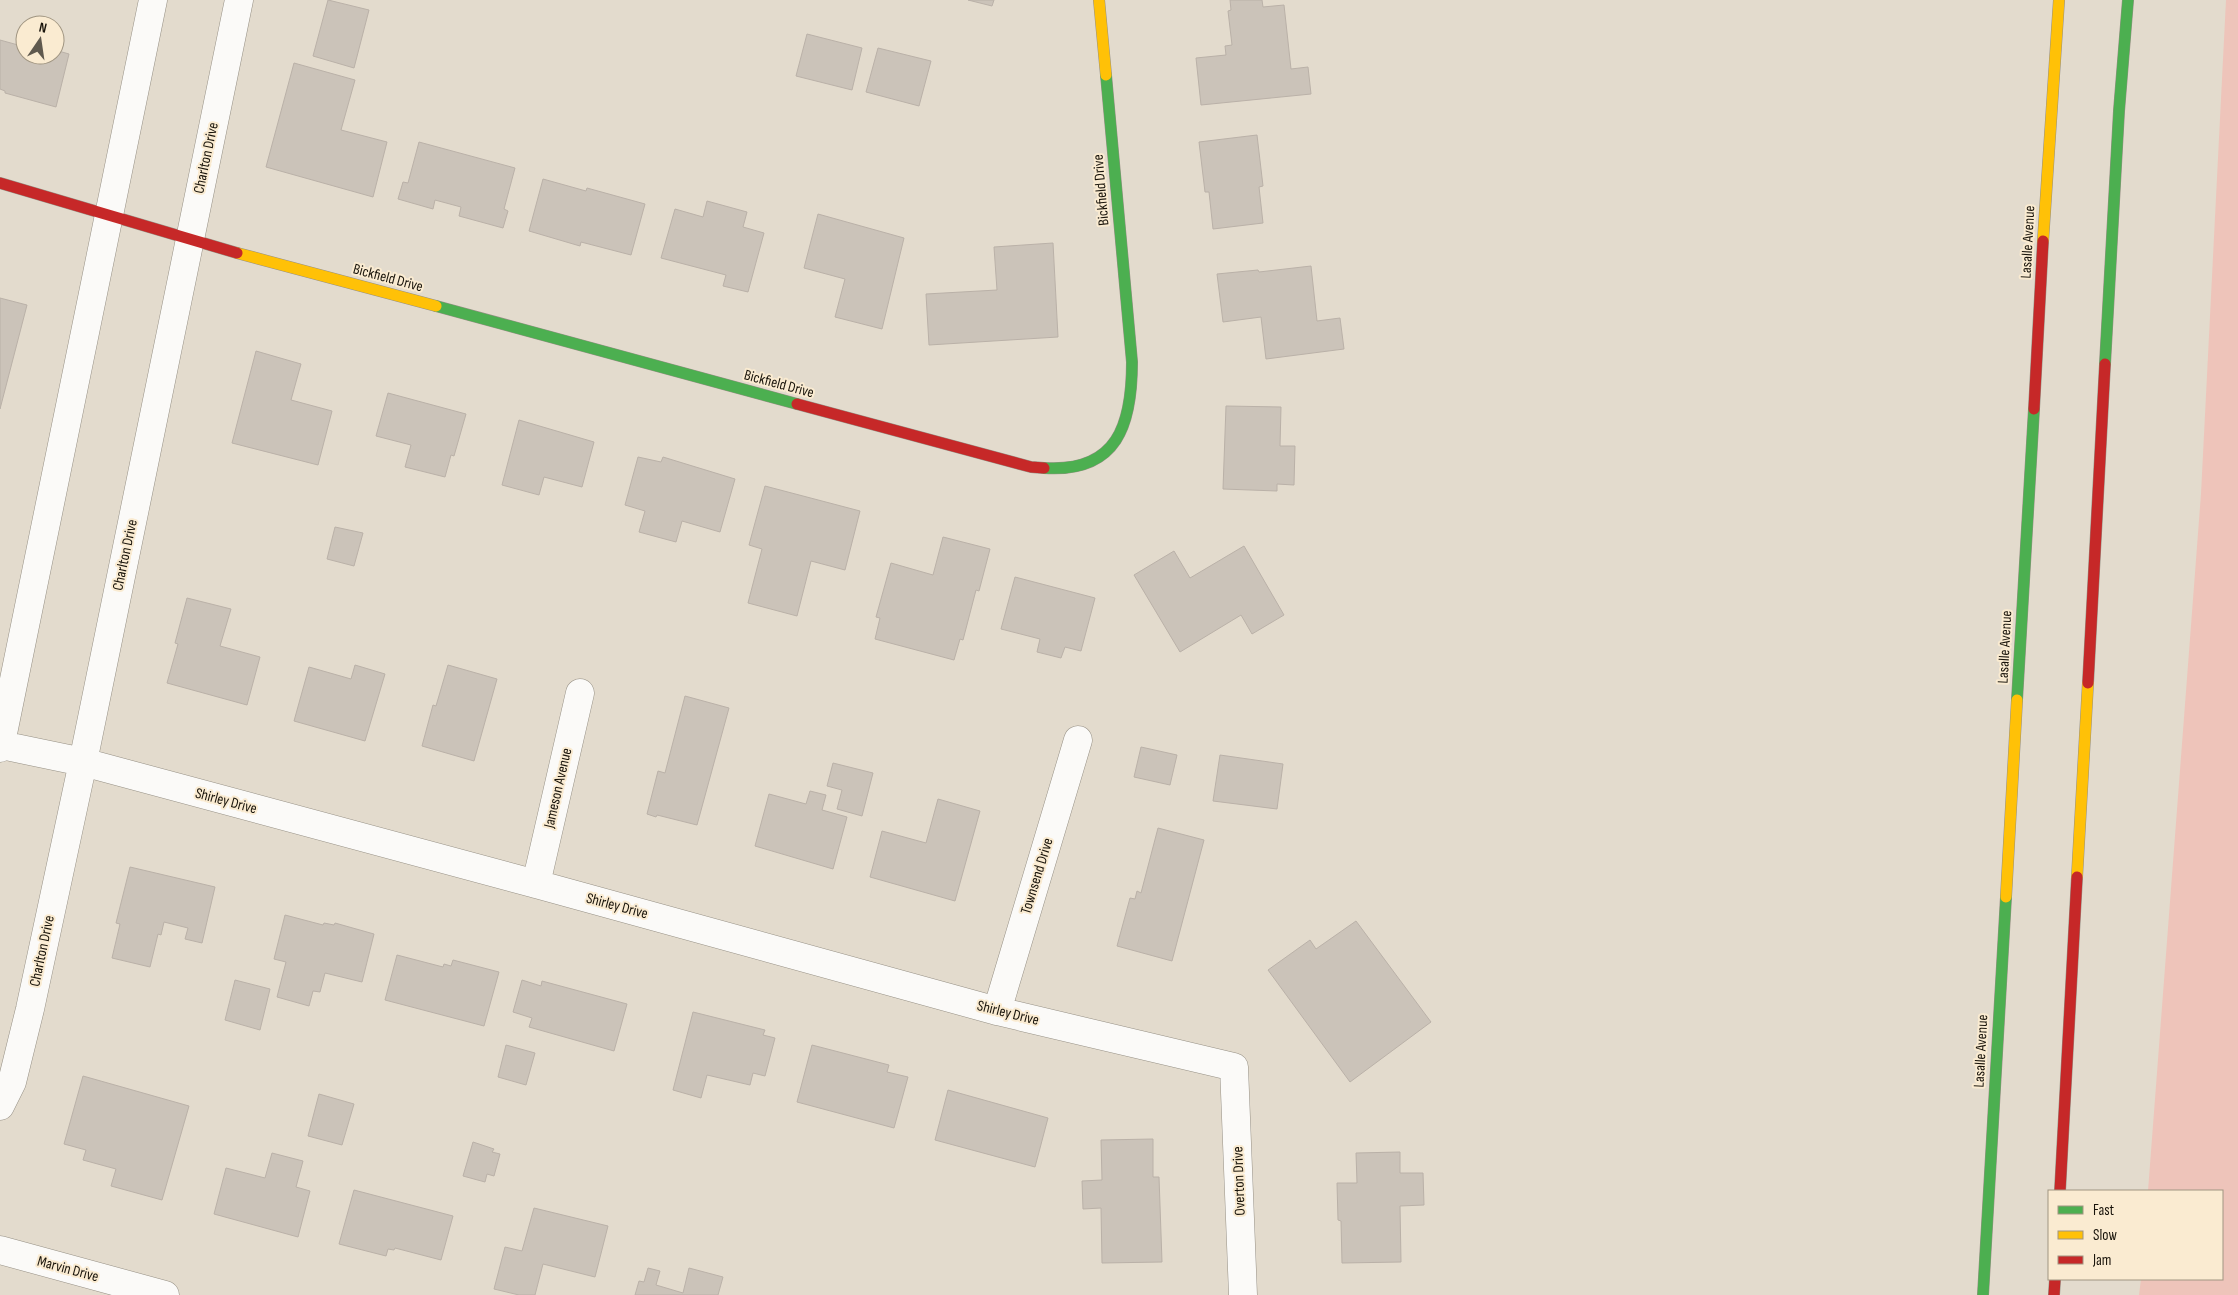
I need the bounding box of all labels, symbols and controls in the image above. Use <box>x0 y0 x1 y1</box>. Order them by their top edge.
north arrow <box>15 15 65 65</box>
text: N <box>37 19 48 37</box>
street label: Charlton Drive <box>189 121 223 195</box>
street label: Bickfield Drive <box>1088 154 1114 226</box>
street label: Lasalle Avenue <box>2017 205 2039 279</box>
street label: Bickfield Drive <box>351 260 425 296</box>
street label: Bickfield Drive <box>742 366 816 402</box>
street label: Charlton Drive <box>108 518 142 592</box>
street label: Lasalle Avenue <box>1994 610 2016 684</box>
street label: Jameson Avenue <box>539 746 576 831</box>
street label: Shirley Drive <box>193 784 259 818</box>
street label: Townsend Drive <box>1016 836 1058 916</box>
street label: Shirley Drive <box>584 889 650 923</box>
street label: Charlton Drive <box>25 914 59 988</box>
street label: Shirley Drive <box>975 996 1041 1030</box>
street label: Lasalle Avenue <box>1970 1014 1992 1088</box>
street label: Overton Drive <box>1228 1146 1250 1216</box>
legend <box>2048 1190 2223 1280</box>
text: Fast <box>2093 1201 2115 1220</box>
text: Slow <box>2093 1226 2117 1245</box>
text: Jam <box>2092 1251 2111 1270</box>
street label: Marvin Drive <box>35 1252 101 1286</box>

